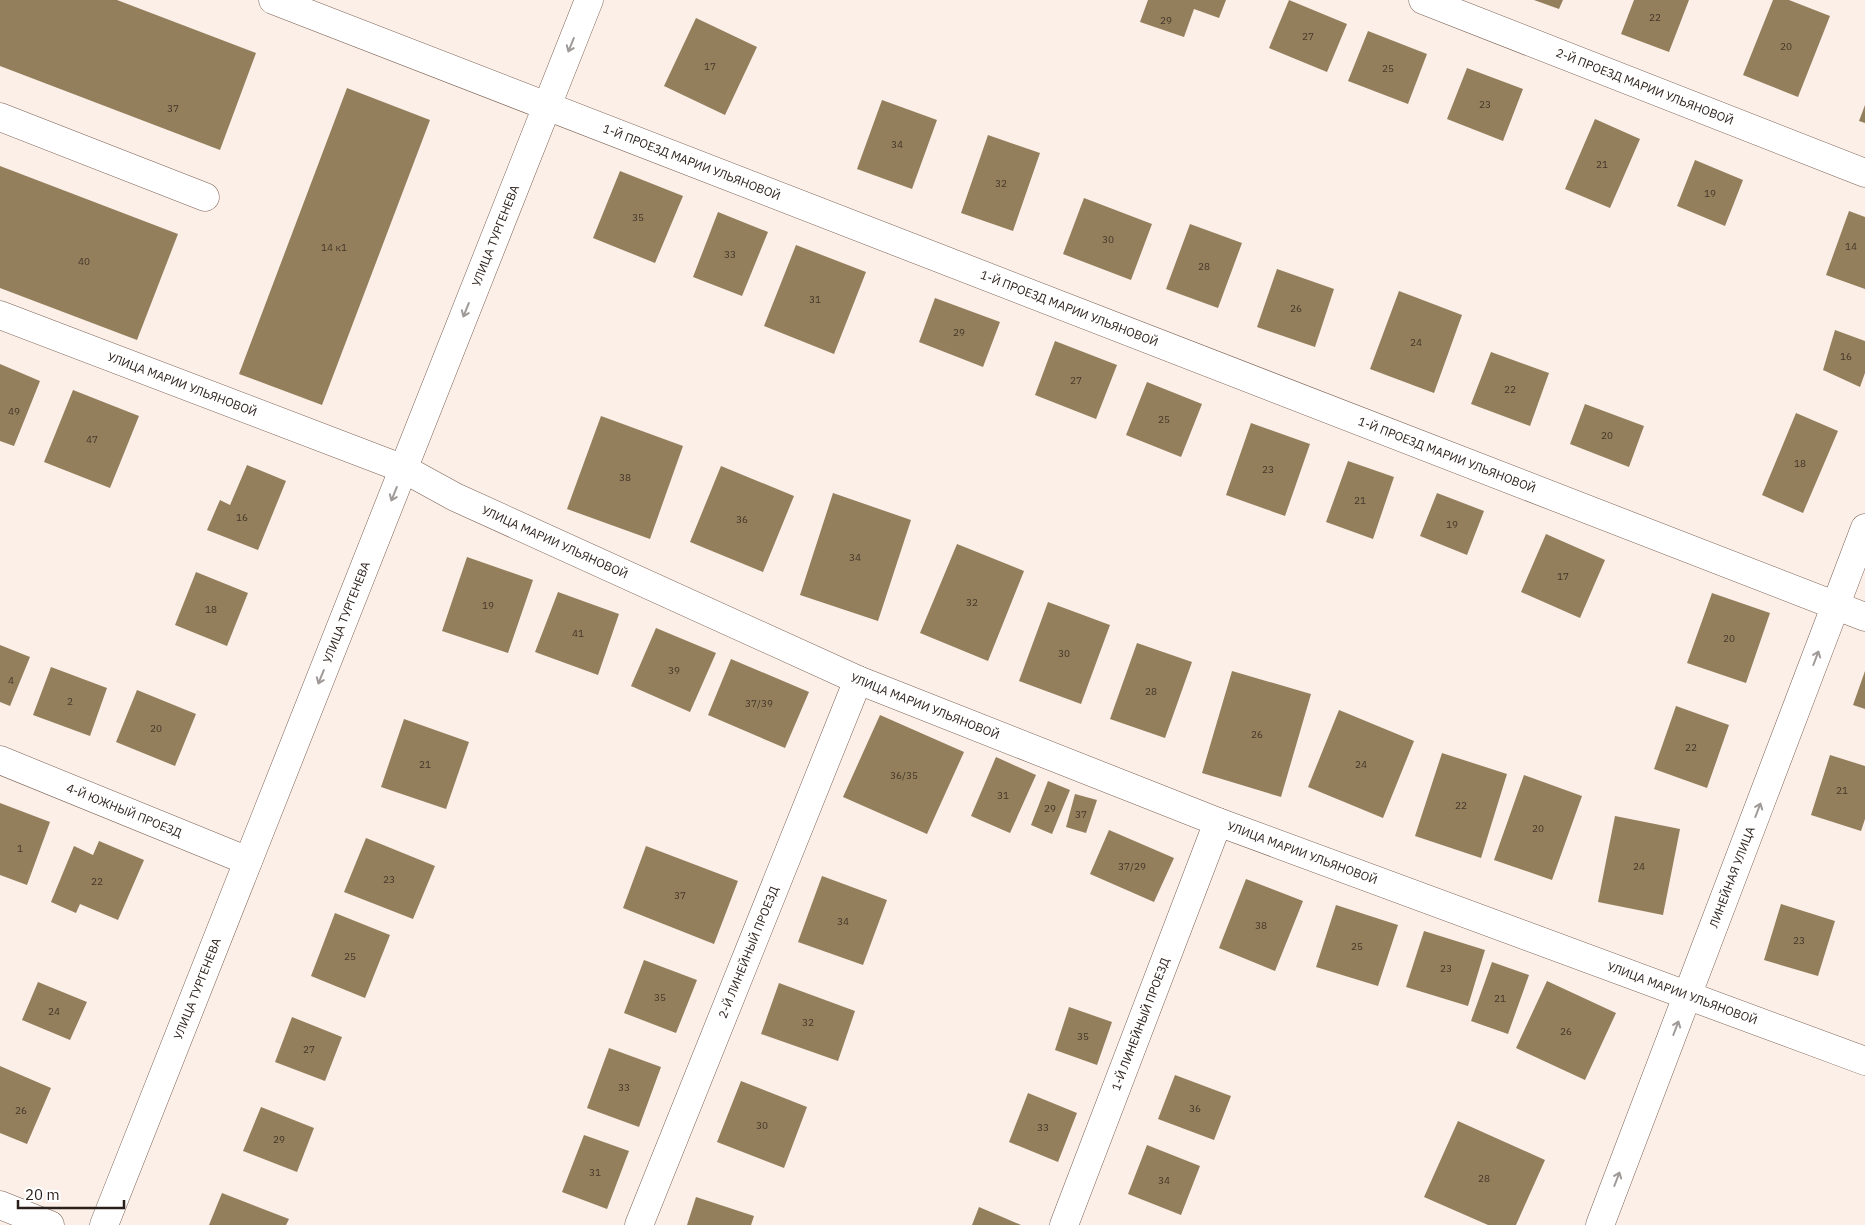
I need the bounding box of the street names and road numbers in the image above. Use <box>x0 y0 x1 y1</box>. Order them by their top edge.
street label: 2-Й ПРОЕЗД МАРИИ УЛЬЯНОВОЙ <box>1554 45 1736 128</box>
street label: 1-Й ПРОЕЗД МАРИИ УЛЬЯНОВОЙ <box>601 121 783 203</box>
street label: УЛИЦА ТУРГЕНЕВА <box>468 182 522 288</box>
street label: 1-Й ПРОЕЗД МАРИИ УЛЬЯНОВОЙ <box>978 267 1160 349</box>
street label: УЛИЦА МАРИИ УЛЬЯНОВОЙ <box>105 349 259 419</box>
street label: 1-Й ПРОЕЗД МАРИИ УЛЬЯНОВОЙ <box>1356 413 1538 496</box>
street label: УЛИЦА МАРИИ УЛЬЯНОВОЙ <box>479 502 630 581</box>
street label: УЛИЦА ТУРГЕНЕВА <box>319 559 373 665</box>
street label: УЛИЦА МАРИИ УЛЬЯНОВОЙ <box>848 670 1002 742</box>
street label: 4-Й ЮЖНЫЙ ПРОЕЗД <box>64 780 185 840</box>
street label: УЛИЦА МАРИИ УЛЬЯНОВОЙ <box>1225 818 1380 887</box>
street label: ЛИНЕЙНАЯ УЛИЦА <box>1706 824 1758 930</box>
street label: 2-Й ЛИНЕЙНЫЙ ПРОЕЗД <box>715 883 782 1020</box>
street label: УЛИЦА ТУРГЕНЕВА <box>170 935 224 1042</box>
street label: 1-Й ЛИНЕЙНЫЙ ПРОЕЗД <box>1108 955 1173 1093</box>
street label: УЛИЦА МАРИИ УЛЬЯНОВОЙ <box>1605 958 1760 1028</box>

